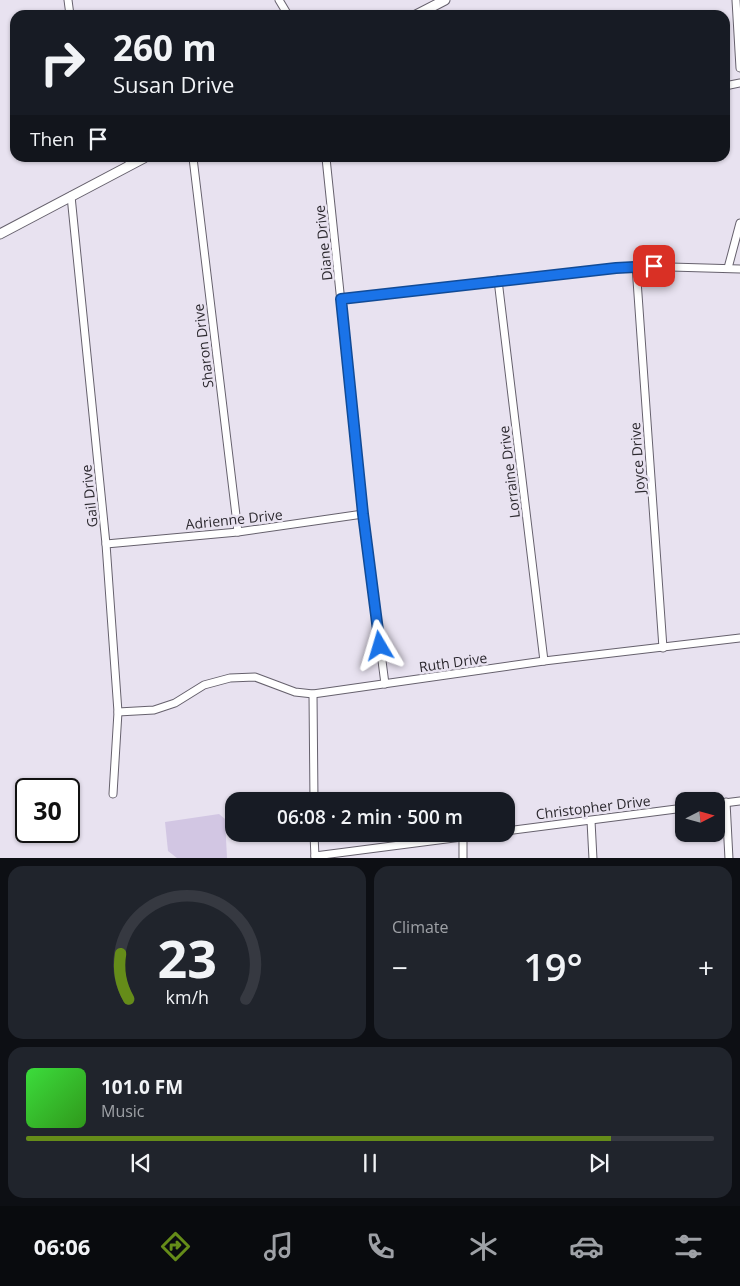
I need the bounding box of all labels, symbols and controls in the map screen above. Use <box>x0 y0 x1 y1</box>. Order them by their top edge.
text: 260 m <box>113 24 217 71</box>
icon: right <box>30 30 95 95</box>
text: Susan Drive <box>113 69 234 99</box>
icon: arrive <box>84 125 112 153</box>
text: Then <box>30 126 74 152</box>
street label: Diane Drive <box>310 204 336 282</box>
pin <box>633 245 675 287</box>
icon: arrive <box>640 252 668 280</box>
street label: Sharon Drive <box>188 303 218 389</box>
street label: Joyce Drive <box>625 421 649 496</box>
street label: Lorraine Drive <box>494 425 524 519</box>
street label: Gail Drive <box>76 464 102 528</box>
street label: Adrienne Drive <box>185 504 284 534</box>
position arrow <box>353 619 405 671</box>
street label: Ruth Drive <box>418 648 488 676</box>
speed limit sign: 30 <box>15 778 80 843</box>
street label: Christopher Drive <box>535 791 652 823</box>
north arrow <box>675 792 725 842</box>
map controls <box>675 792 725 842</box>
text: 06:08 · 2 min · 500 m <box>277 804 463 830</box>
text: Climate <box>392 916 449 938</box>
text: 23 <box>157 922 217 993</box>
text: 19° <box>523 940 583 992</box>
text: − <box>392 948 408 986</box>
text: + <box>698 948 714 986</box>
text: km/h <box>165 985 209 1009</box>
text: 101.0 FM <box>101 1074 183 1100</box>
text: Music <box>101 1100 145 1122</box>
icon: previous <box>127 1149 155 1177</box>
icon: pause <box>356 1149 384 1177</box>
icon: next <box>585 1149 613 1177</box>
icon: directions <box>158 1229 193 1264</box>
icon: music <box>261 1229 296 1264</box>
icon: phone <box>363 1229 398 1264</box>
icon: climate <box>466 1229 501 1264</box>
icon: car <box>569 1229 604 1264</box>
icon: filters <box>671 1229 706 1264</box>
text: 06:06 <box>34 1231 90 1261</box>

